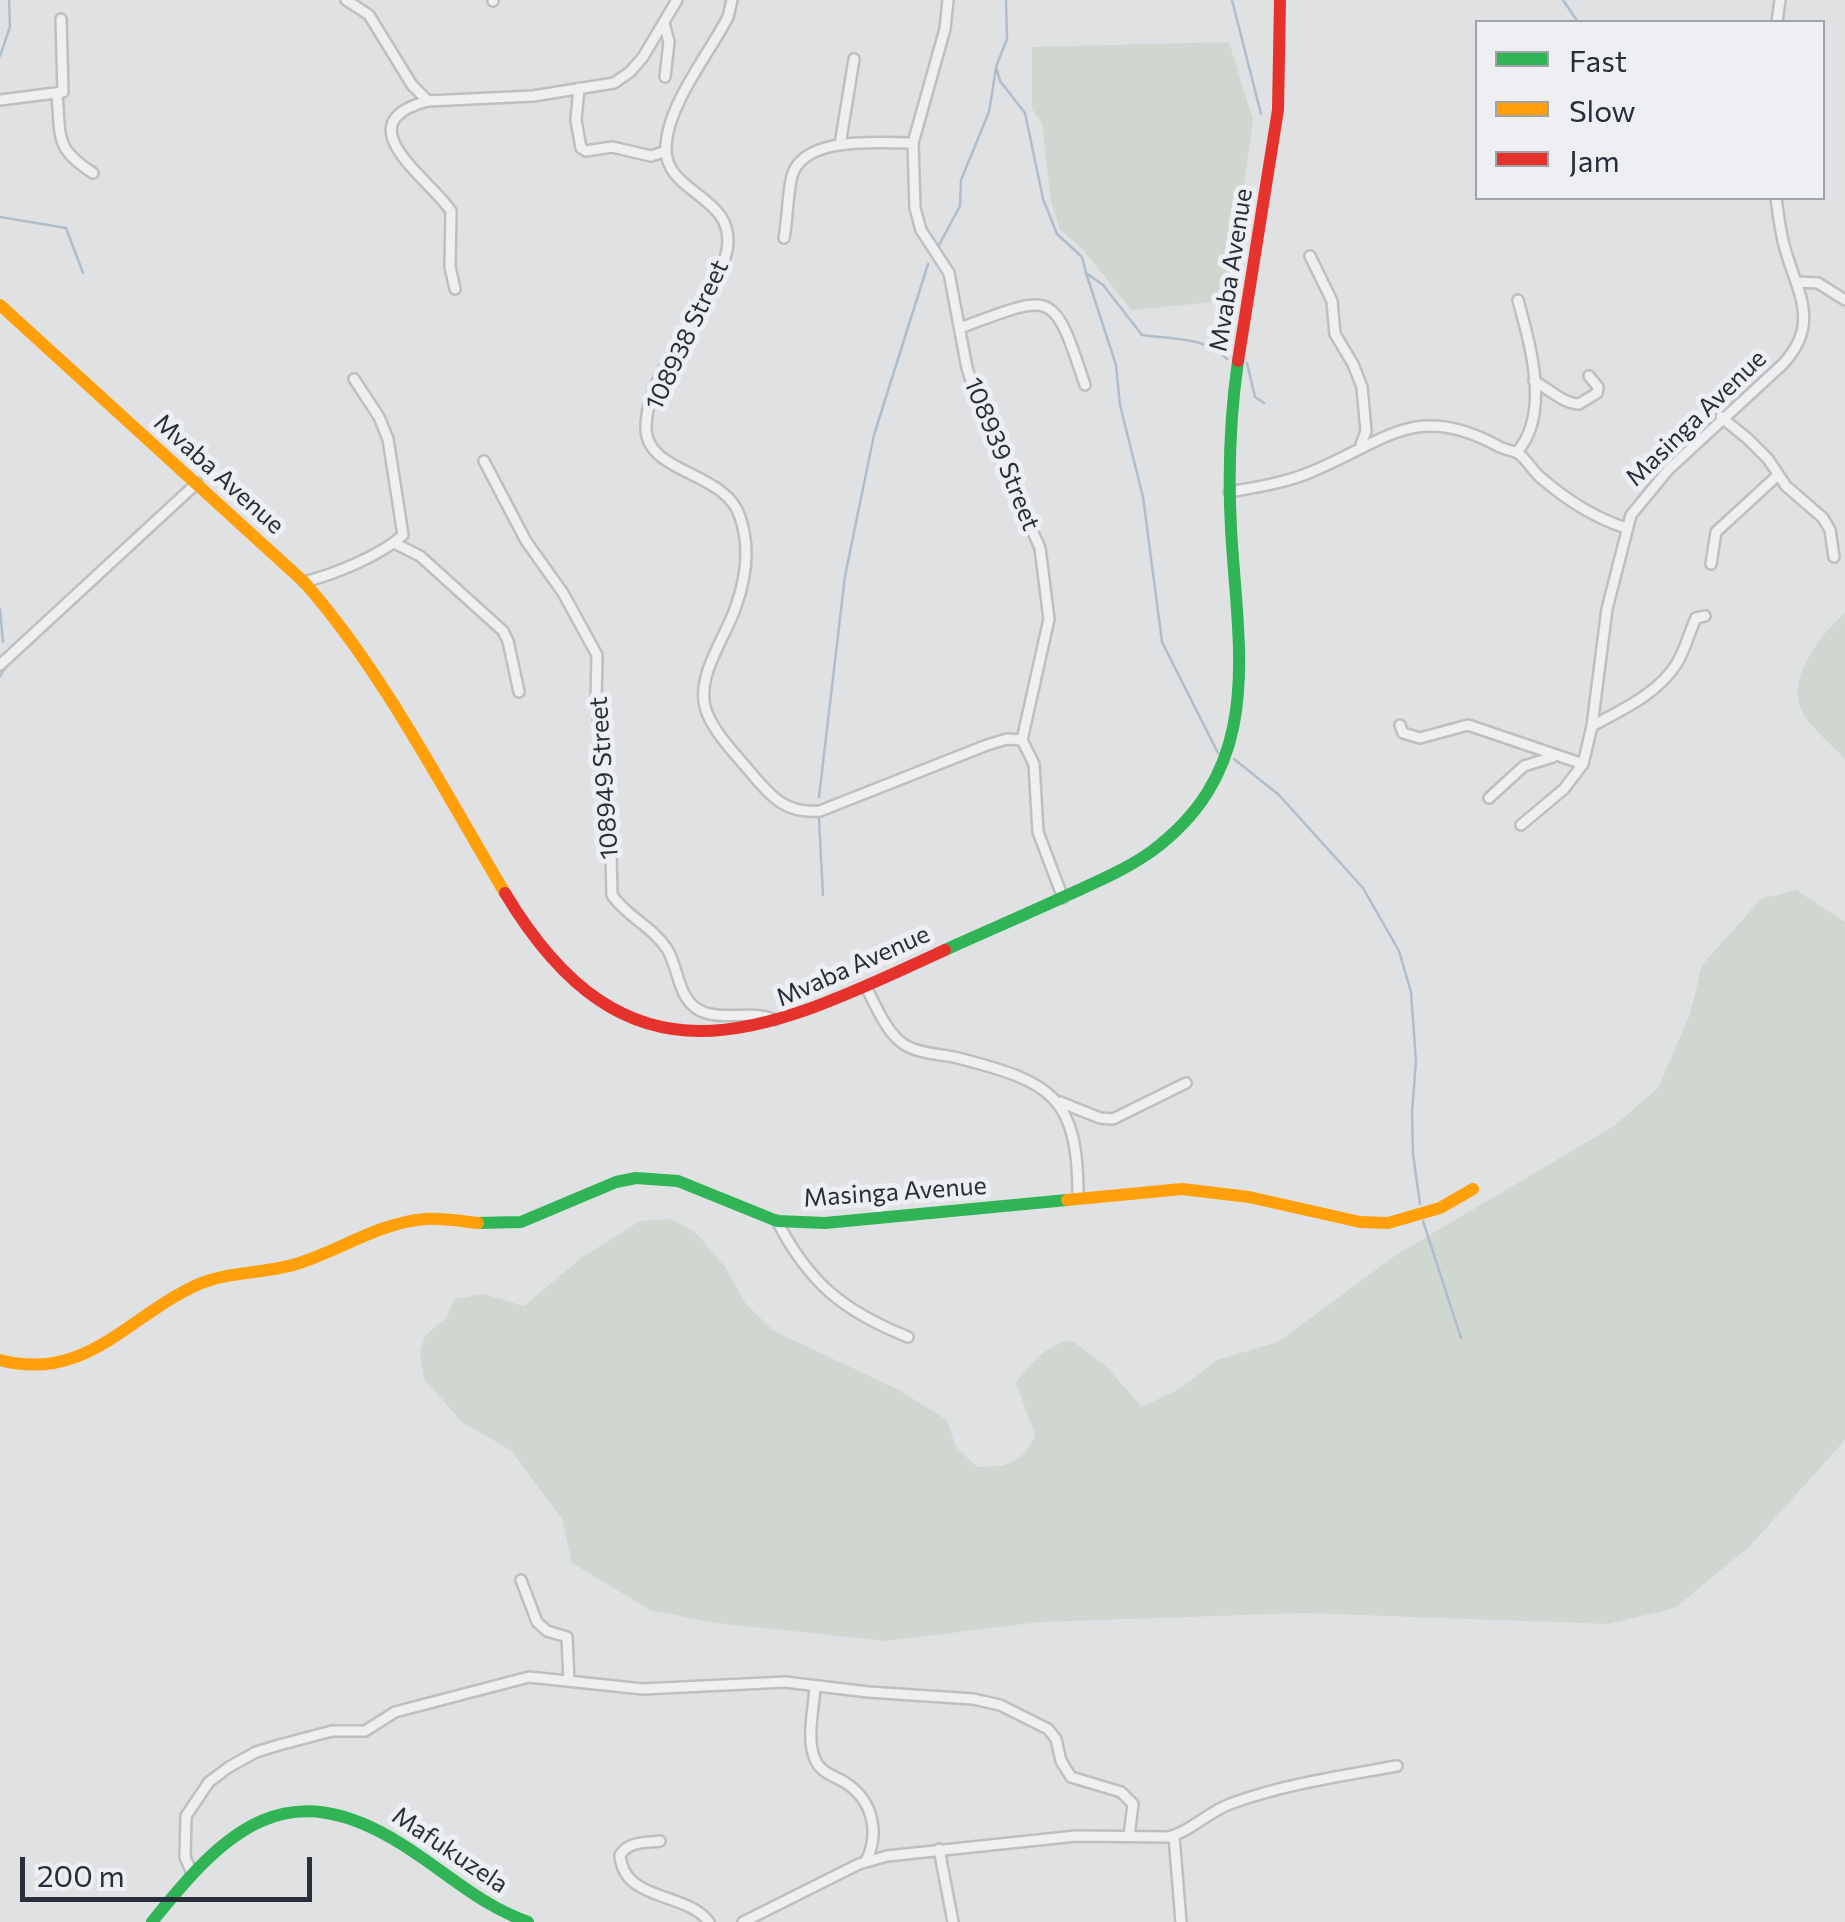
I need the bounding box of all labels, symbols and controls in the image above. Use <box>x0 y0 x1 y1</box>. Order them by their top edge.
legend <box>1475 20 1825 200</box>
text: Fast <box>1569 41 1627 78</box>
text: Slow <box>1569 91 1636 128</box>
text: Jam <box>1569 141 1620 178</box>
street label: Mvaba Avenue <box>1203 186 1259 354</box>
street label: 108938 Street <box>639 255 735 415</box>
street label: Masinga Avenue <box>1620 343 1772 493</box>
street label: 108939 Street <box>958 373 1046 535</box>
street label: Mvaba Avenue <box>148 408 290 540</box>
street label: 108949 Street <box>583 696 625 860</box>
street label: Mvaba Avenue <box>772 919 934 1013</box>
street label: Masinga Avenue <box>802 1171 988 1213</box>
street label: Mafukuzela <box>386 1800 514 1900</box>
scale bar <box>25 1837 318 1899</box>
text: 200 m <box>37 1856 125 1893</box>

